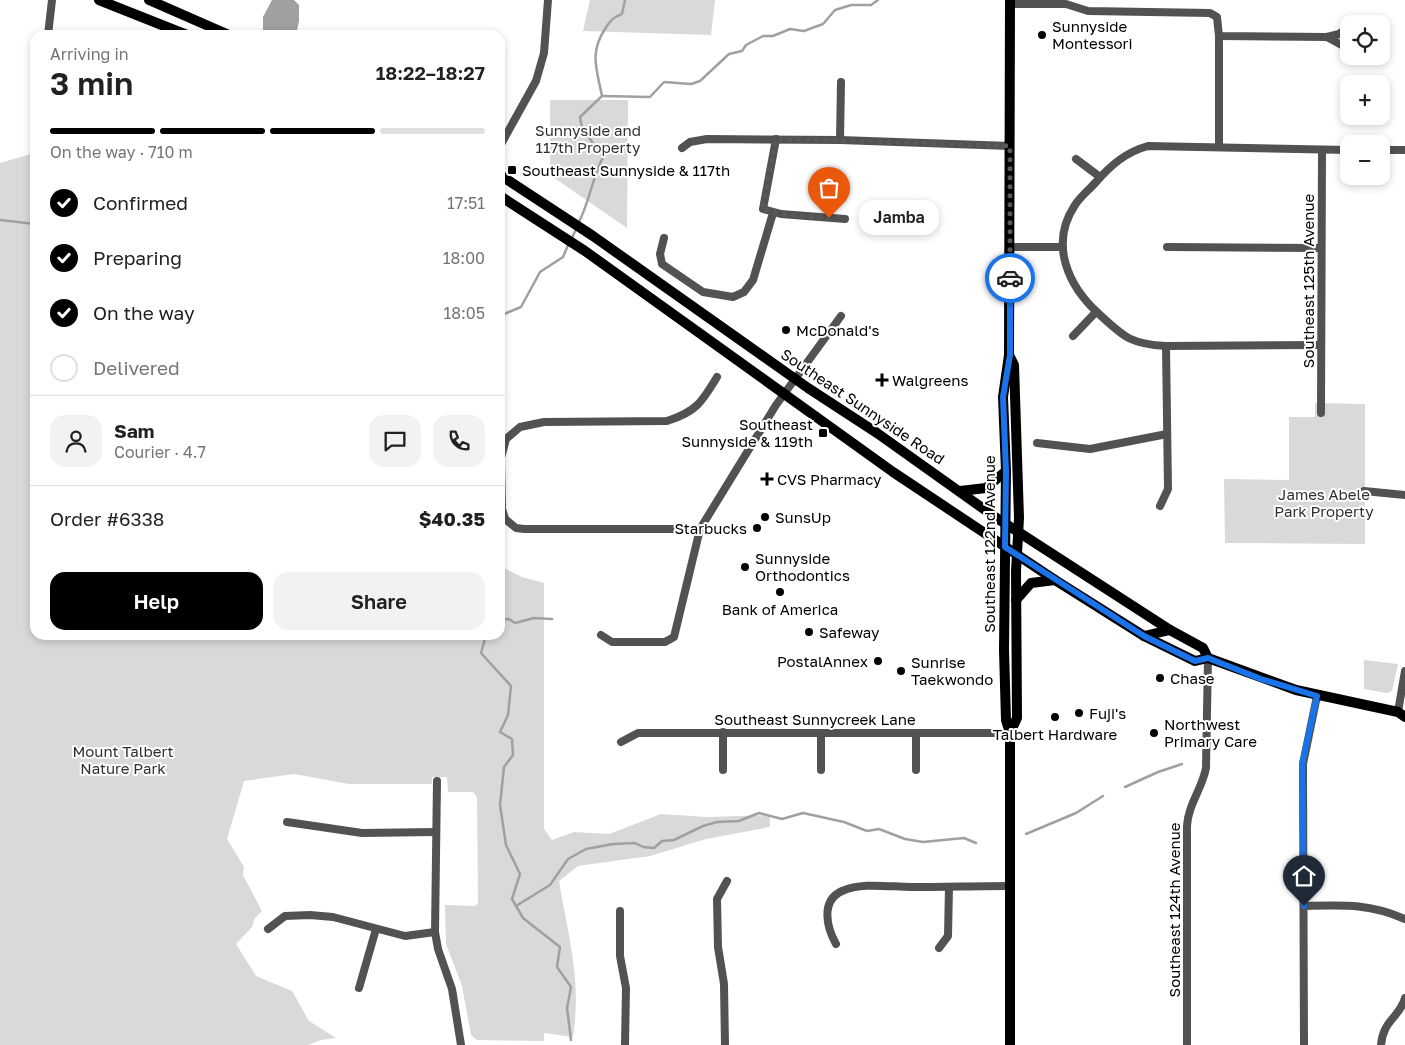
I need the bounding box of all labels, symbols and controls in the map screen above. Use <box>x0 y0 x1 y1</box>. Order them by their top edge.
map controls <box>1340 15 1390 185</box>
button: locate <box>1340 15 1390 65</box>
place label: Sunnyside Montessori <box>1052 17 1132 52</box>
marker: Sunnyside Montessori <box>1036 29 1048 41</box>
text: Arriving in <box>50 44 129 64</box>
text: 18:22–18:27 <box>376 61 485 84</box>
text: 3 min <box>50 64 133 102</box>
button: + <box>1340 75 1390 125</box>
park label: Sunnyside and 117th Property <box>535 121 641 156</box>
button: − <box>1340 135 1390 185</box>
text: On the way · 710 m <box>50 142 193 162</box>
place label: Southeast Sunnyside & 117th <box>522 161 730 179</box>
marker: Southeast Sunnyside & 117th <box>506 164 518 176</box>
pin <box>808 167 850 218</box>
icon: bag <box>815 174 843 202</box>
icon: check <box>50 189 78 217</box>
text: Confirmed <box>93 191 188 214</box>
text: 17:51 <box>447 193 485 213</box>
street label: Southeast 125th Avenue <box>1299 194 1317 368</box>
callout: Jamba <box>859 200 939 236</box>
text: Jamba <box>873 207 925 227</box>
icon: check <box>50 244 78 272</box>
text: Preparing <box>93 246 182 269</box>
text: 18:00 <box>443 248 485 268</box>
courier <box>985 253 1035 303</box>
icon: car <box>996 264 1024 292</box>
icon: check <box>50 299 78 327</box>
text: On the way <box>93 301 195 324</box>
text: 18:05 <box>443 303 485 323</box>
place label: McDonald's <box>796 321 879 339</box>
marker: McDonald's <box>780 324 792 336</box>
street label: Southeast Sunnyside Road <box>778 344 948 468</box>
text: Delivered <box>93 356 180 379</box>
place label: Walgreens <box>892 371 968 389</box>
marker: Walgreens <box>876 374 888 386</box>
button: person <box>50 415 102 467</box>
button: chat <box>369 415 421 467</box>
button: phone <box>433 415 485 467</box>
place label: Southeast Sunnyside & 119th <box>681 415 813 450</box>
text: Sam <box>114 419 154 442</box>
marker: Southeast Sunnyside & 119th <box>817 427 829 439</box>
text: Courier · 4.7 <box>114 442 206 462</box>
street label: Southeast 122nd Avenue <box>980 455 998 633</box>
place label: CVS Pharmacy <box>777 470 882 488</box>
marker: CVS Pharmacy <box>761 473 773 485</box>
park label: James Abele Park Property <box>1274 485 1374 520</box>
text: Order #6338 <box>50 507 164 530</box>
text: $40.35 <box>419 507 485 530</box>
place label: SunsUp <box>775 508 831 526</box>
marker: SunsUp <box>759 511 771 523</box>
place label: Starbucks <box>674 519 747 537</box>
marker: Starbucks <box>751 522 763 534</box>
place label: Sunnyside Orthodontics <box>755 549 850 584</box>
marker: Sunnyside Orthodontics <box>739 561 751 573</box>
button: Help <box>50 572 263 630</box>
button: Share <box>273 572 485 630</box>
marker: Bank of America <box>774 586 786 598</box>
place label: Bank of America <box>722 600 838 618</box>
place label: Safeway <box>819 623 880 641</box>
marker: Safeway <box>803 626 815 638</box>
place label: PostalAnnex <box>777 652 868 670</box>
place label: Sunrise Taekwondo <box>911 653 993 688</box>
marker: PostalAnnex <box>872 655 884 667</box>
marker: Sunrise Taekwondo <box>895 665 907 677</box>
place label: Chase <box>1170 669 1215 687</box>
marker: Chase <box>1154 672 1166 684</box>
place label: Fuji's <box>1089 704 1126 722</box>
marker: Fuji's <box>1073 707 1085 719</box>
street label: Southeast Sunnycreek Lane <box>714 710 916 728</box>
marker: Talbert Hardware <box>1049 711 1061 723</box>
place label: Northwest Primary Care <box>1164 715 1257 750</box>
place label: Talbert Hardware <box>993 725 1118 743</box>
marker: Northwest Primary Care <box>1148 727 1160 739</box>
park label: Mount Talbert Nature Park <box>72 742 174 777</box>
street label: Southeast 124th Avenue <box>1165 822 1183 997</box>
pin <box>1283 855 1325 906</box>
icon: home <box>1290 862 1318 890</box>

